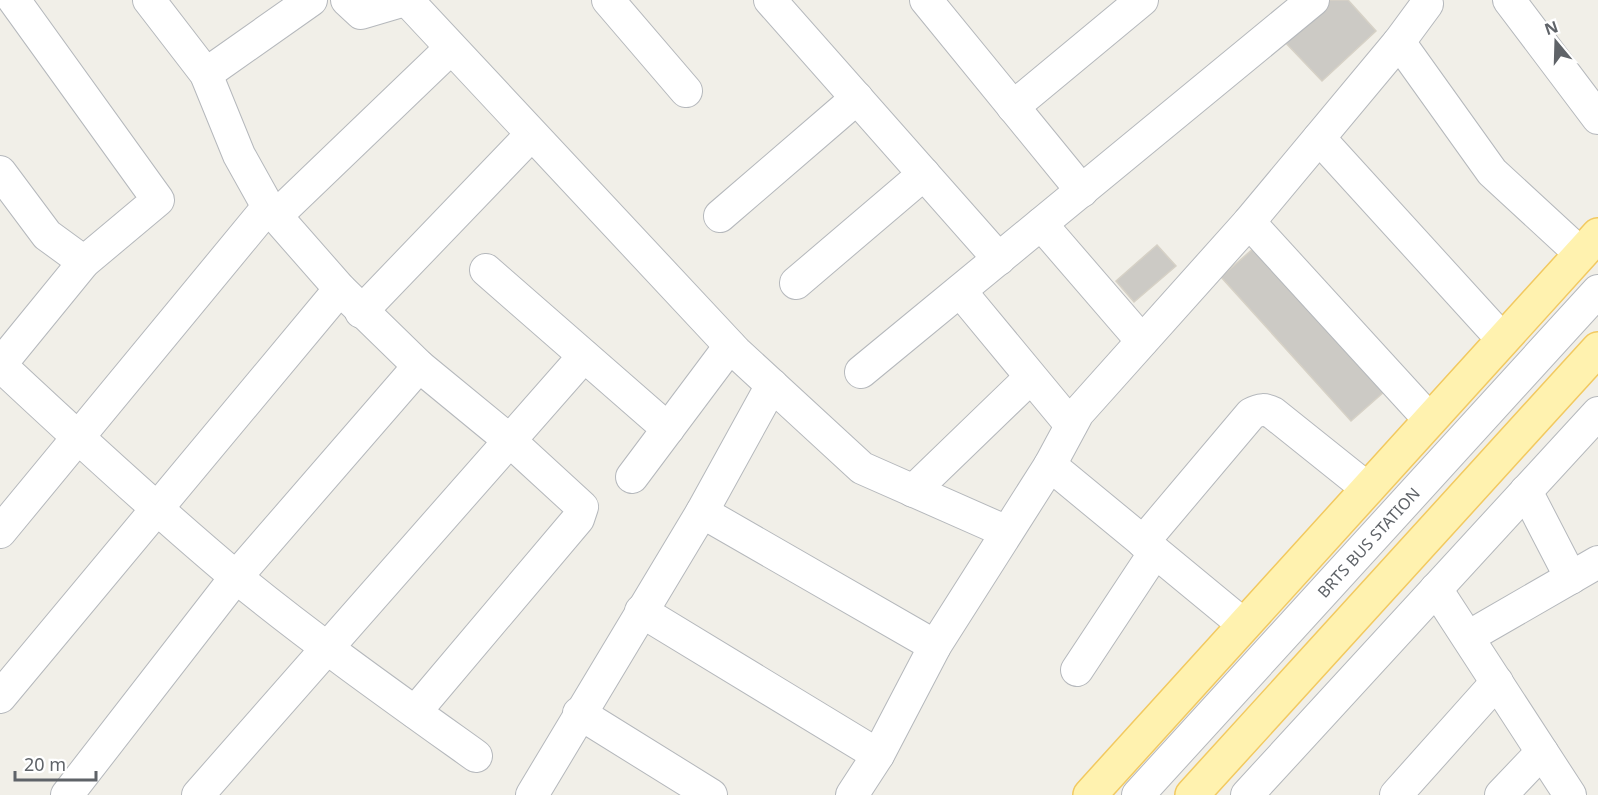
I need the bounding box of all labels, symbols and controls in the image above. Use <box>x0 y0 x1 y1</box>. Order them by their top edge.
north arrow <box>1526 12 1586 72</box>
text: N <box>1541 15 1561 40</box>
street label: BRTS BUS STATION <box>1313 483 1425 602</box>
scale bar <box>15 744 96 782</box>
text: 20 m <box>24 752 66 776</box>

